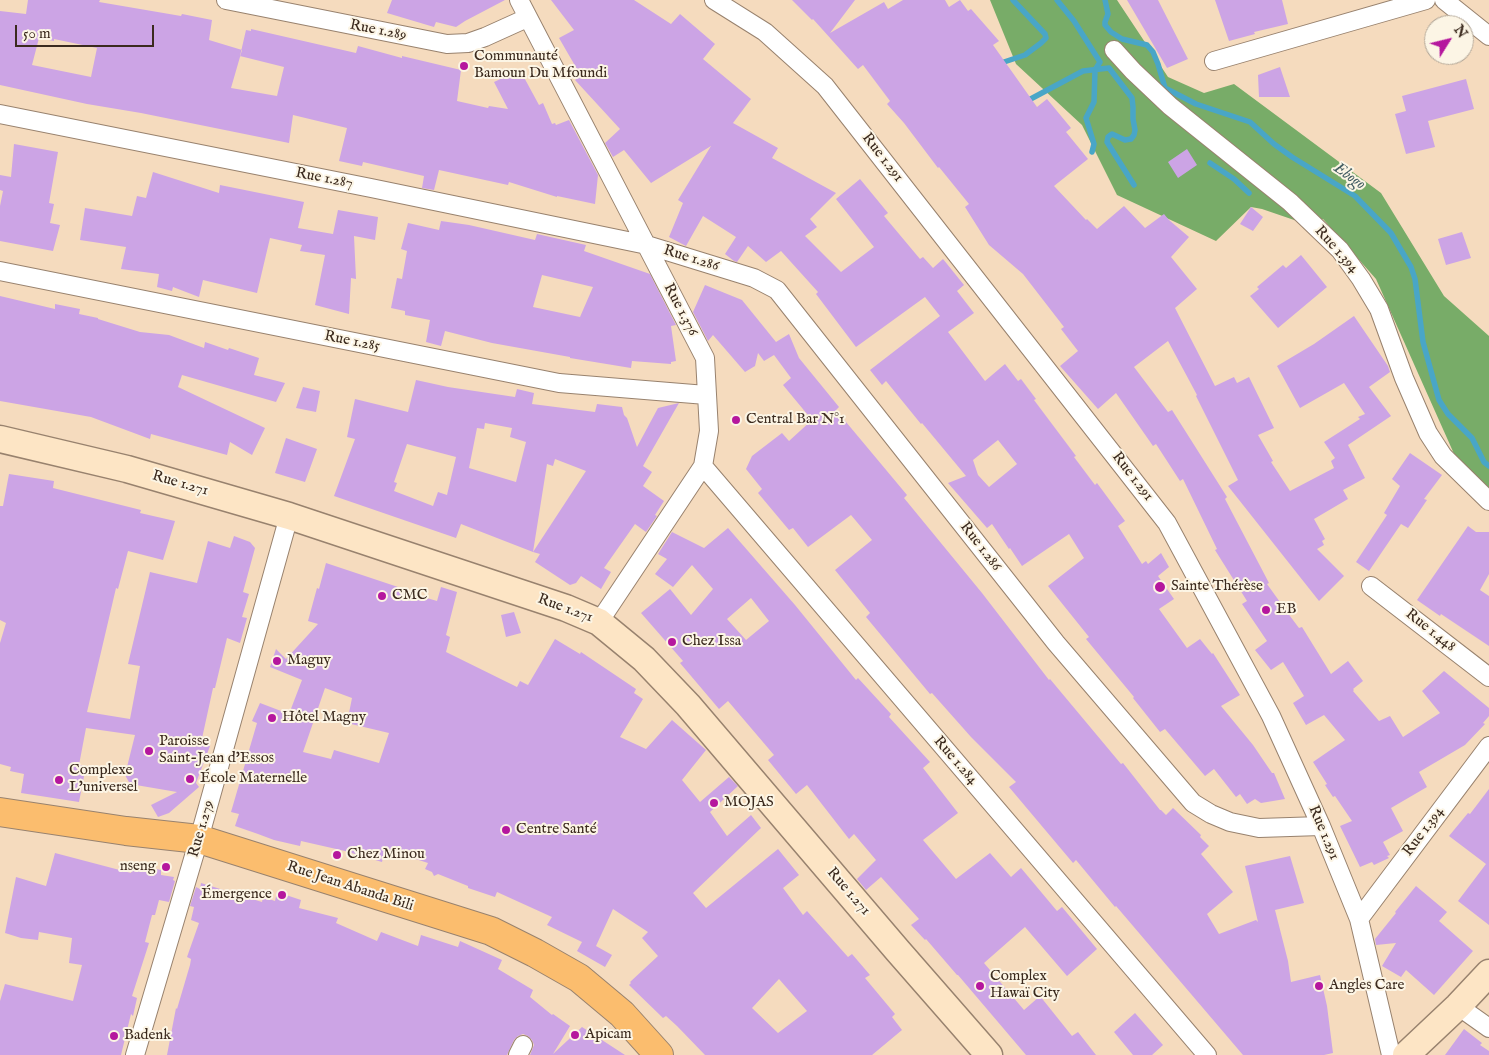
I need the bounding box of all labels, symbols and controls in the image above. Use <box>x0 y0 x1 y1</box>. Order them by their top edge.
scale bar <box>18 15 156 47</box>
north arrow <box>1424 15 1474 65</box>
street label: Rue 1.289 <box>348 17 408 45</box>
text: N <box>1449 22 1471 42</box>
text: 50 m <box>23 24 51 43</box>
place label: Communauté Bamoun Du Mfoundi <box>474 48 607 83</box>
marker: Communauté Bamoun Du Mfoundi <box>458 60 470 72</box>
street label: Rue 1.291 <box>857 130 907 186</box>
water label: Ebogo <box>1329 159 1369 195</box>
street label: Rue 1.287 <box>294 165 354 193</box>
street label: Rue 1.394 <box>1310 223 1362 277</box>
street label: Rue 1.286 <box>661 242 721 276</box>
street label: Rue 1.376 <box>659 281 701 339</box>
street label: Rue 1.285 <box>323 328 381 356</box>
place label: Central Bar N°1 <box>746 411 845 429</box>
marker: Central Bar N°1 <box>730 414 742 426</box>
street label: Rue 1.291 <box>1107 449 1157 505</box>
street label: Rue 1.271 <box>150 467 210 501</box>
street label: Rue 1.286 <box>955 519 1005 575</box>
place label: Sainte Thérèse <box>1171 578 1263 596</box>
marker: Sainte Thérèse <box>1153 580 1167 594</box>
place label: CMC <box>392 587 427 605</box>
marker: CMC <box>376 590 388 602</box>
street label: Rue 1.271 <box>535 591 595 627</box>
place label: EB <box>1276 601 1296 619</box>
marker: EB <box>1260 604 1272 616</box>
street label: Rue 1.448 <box>1401 606 1459 656</box>
place label: Chez Issa <box>682 633 741 651</box>
marker: Chez Issa <box>666 636 678 648</box>
place label: Maguy <box>287 652 331 670</box>
marker: Maguy <box>271 655 283 667</box>
place label: Hôtel Magny <box>282 709 366 727</box>
marker: Hôtel Magny <box>266 712 278 724</box>
place label: Paroisse Saint-Jean d'Essos <box>159 733 274 768</box>
street label: Rue 1.284 <box>929 733 981 789</box>
marker: Paroisse Saint-Jean d'Essos <box>143 745 155 757</box>
place label: Complexe L'universel <box>69 762 138 797</box>
place label: École Maternelle <box>200 770 307 788</box>
marker: École Maternelle <box>184 773 196 785</box>
marker: Complexe L'universel <box>53 774 65 786</box>
place label: MOJAS <box>724 794 774 812</box>
marker: MOJAS <box>708 797 720 809</box>
street label: Rue 1.279 <box>185 798 219 860</box>
street label: Rue 1.291 <box>1304 803 1342 863</box>
street label: Rue 1.394 <box>1400 804 1448 860</box>
place label: Centre Santé <box>516 821 597 839</box>
marker: Centre Santé <box>500 824 512 836</box>
place label: Chez Minou <box>347 846 425 864</box>
marker: Chez Minou <box>331 849 343 861</box>
place label: nseng <box>120 858 156 876</box>
street label: Rue Jean Abanda Bili <box>284 858 416 916</box>
marker: nseng <box>160 861 172 873</box>
street label: Rue 1.271 <box>822 864 874 920</box>
place label: Émergence <box>201 886 272 904</box>
marker: Émergence <box>276 889 288 901</box>
place label: Complex Hawaï City <box>990 968 1060 1003</box>
place label: Angles Care <box>1329 977 1404 995</box>
marker: Complex Hawaï City <box>974 980 986 992</box>
marker: Angles Care <box>1313 980 1325 992</box>
place label: Apicam <box>585 1026 632 1044</box>
place label: Badenk <box>124 1027 171 1045</box>
marker: Apicam <box>569 1029 581 1041</box>
marker: Badenk <box>108 1030 120 1042</box>

